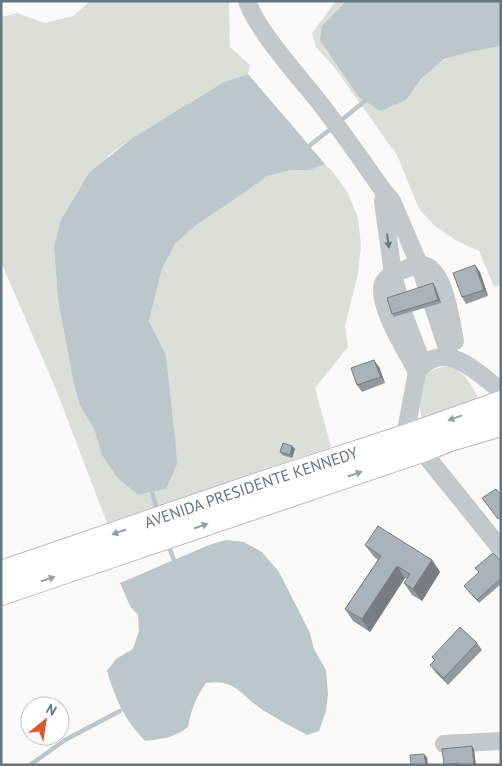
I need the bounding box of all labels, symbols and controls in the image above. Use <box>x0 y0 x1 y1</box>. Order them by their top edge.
one-way arrow <box>384 234 392 250</box>
one-way arrow <box>447 414 462 422</box>
street label: AVENIDA PRESIDENTE KENNEDY <box>142 442 360 532</box>
one-way arrow <box>348 470 363 478</box>
one-way arrow <box>194 522 209 530</box>
one-way arrow <box>111 529 126 536</box>
one-way arrow <box>40 575 55 582</box>
north arrow <box>20 696 70 746</box>
text: N <box>43 700 60 720</box>

